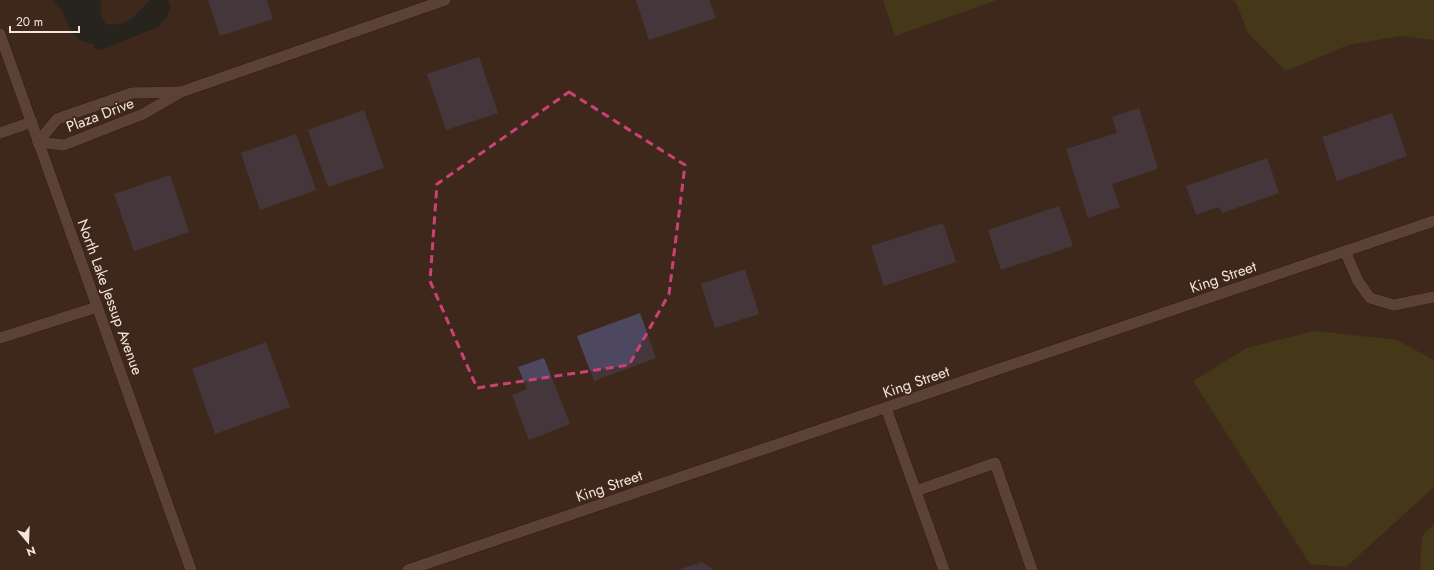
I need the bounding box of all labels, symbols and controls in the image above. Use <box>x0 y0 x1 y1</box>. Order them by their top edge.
scale bar <box>10 8 79 34</box>
text: 20 m <box>16 13 43 31</box>
street label: Plaza Drive <box>63 92 137 138</box>
street label: North Lake Jessup Avenue <box>72 216 149 378</box>
street label: King Street <box>1187 255 1260 299</box>
street label: King Street <box>880 360 953 404</box>
street label: King Street <box>573 464 646 508</box>
north arrow <box>8 522 48 562</box>
text: N <box>25 542 38 560</box>

